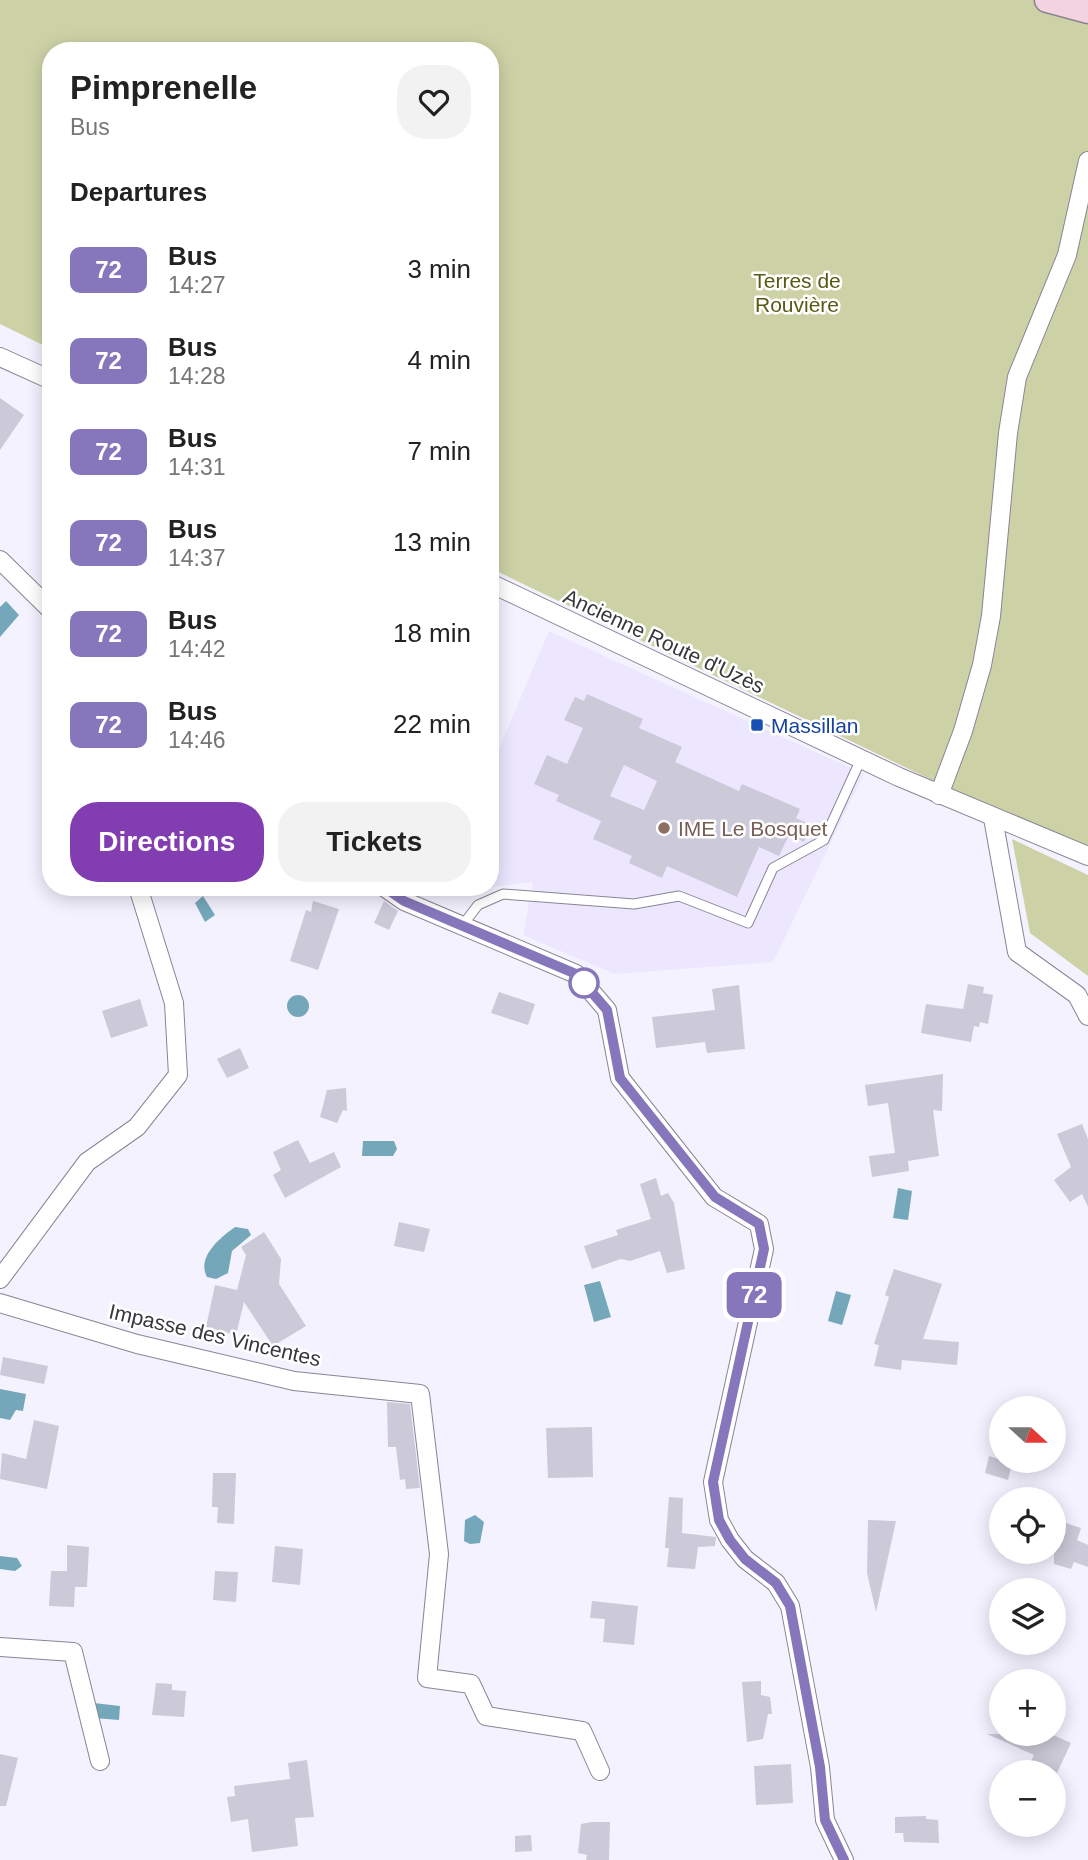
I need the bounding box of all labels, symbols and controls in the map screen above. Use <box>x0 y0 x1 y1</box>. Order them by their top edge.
button: heart <box>397 65 471 139</box>
text: Pimprenelle <box>70 69 257 106</box>
text: Bus <box>70 114 110 140</box>
text: Departures <box>70 177 207 207</box>
text: Bus <box>168 241 217 271</box>
text: 3 min <box>407 254 471 284</box>
text: 72 <box>95 256 122 283</box>
park label: Terres de Rouvière <box>753 269 841 316</box>
text: 14:27 <box>168 272 226 298</box>
text: Bus <box>168 332 217 362</box>
text: 4 min <box>407 345 471 375</box>
text: 72 <box>95 347 122 374</box>
text: 14:28 <box>168 363 226 389</box>
text: Bus <box>168 423 217 453</box>
text: 7 min <box>407 436 471 466</box>
text: 72 <box>95 438 122 465</box>
text: 14:31 <box>168 454 226 480</box>
text: Bus <box>168 514 217 544</box>
text: 13 min <box>393 527 471 557</box>
text: 72 <box>95 529 122 556</box>
text: 14:37 <box>168 545 226 571</box>
street label: Ancienne Route d'Uzès <box>560 584 768 698</box>
text: Bus <box>168 605 217 635</box>
text: 18 min <box>393 618 471 648</box>
text: 72 <box>95 620 122 647</box>
text: 14:42 <box>168 636 226 662</box>
text: Bus <box>168 696 217 726</box>
text: 22 min <box>393 709 471 739</box>
text: 72 <box>95 711 122 738</box>
place label: Massillan <box>771 714 859 737</box>
marker: Massillan <box>749 717 765 733</box>
text: 14:46 <box>168 727 226 753</box>
button: Directions <box>70 802 264 882</box>
button: Tickets <box>278 802 471 882</box>
place label: IME Le Bosquet <box>678 817 828 840</box>
marker: IME Le Bosquet <box>656 820 672 836</box>
unlabelled marker <box>569 968 599 998</box>
line badge: 72 <box>722 1272 786 1318</box>
text: 72 <box>741 1281 767 1308</box>
street label: Impasse des Vincentes <box>107 1299 323 1371</box>
north arrow <box>989 1396 1066 1474</box>
map controls <box>989 1396 1066 1837</box>
button: locate <box>989 1487 1066 1564</box>
button: layers <box>989 1578 1066 1655</box>
button: + <box>989 1669 1066 1746</box>
button: − <box>989 1760 1066 1837</box>

